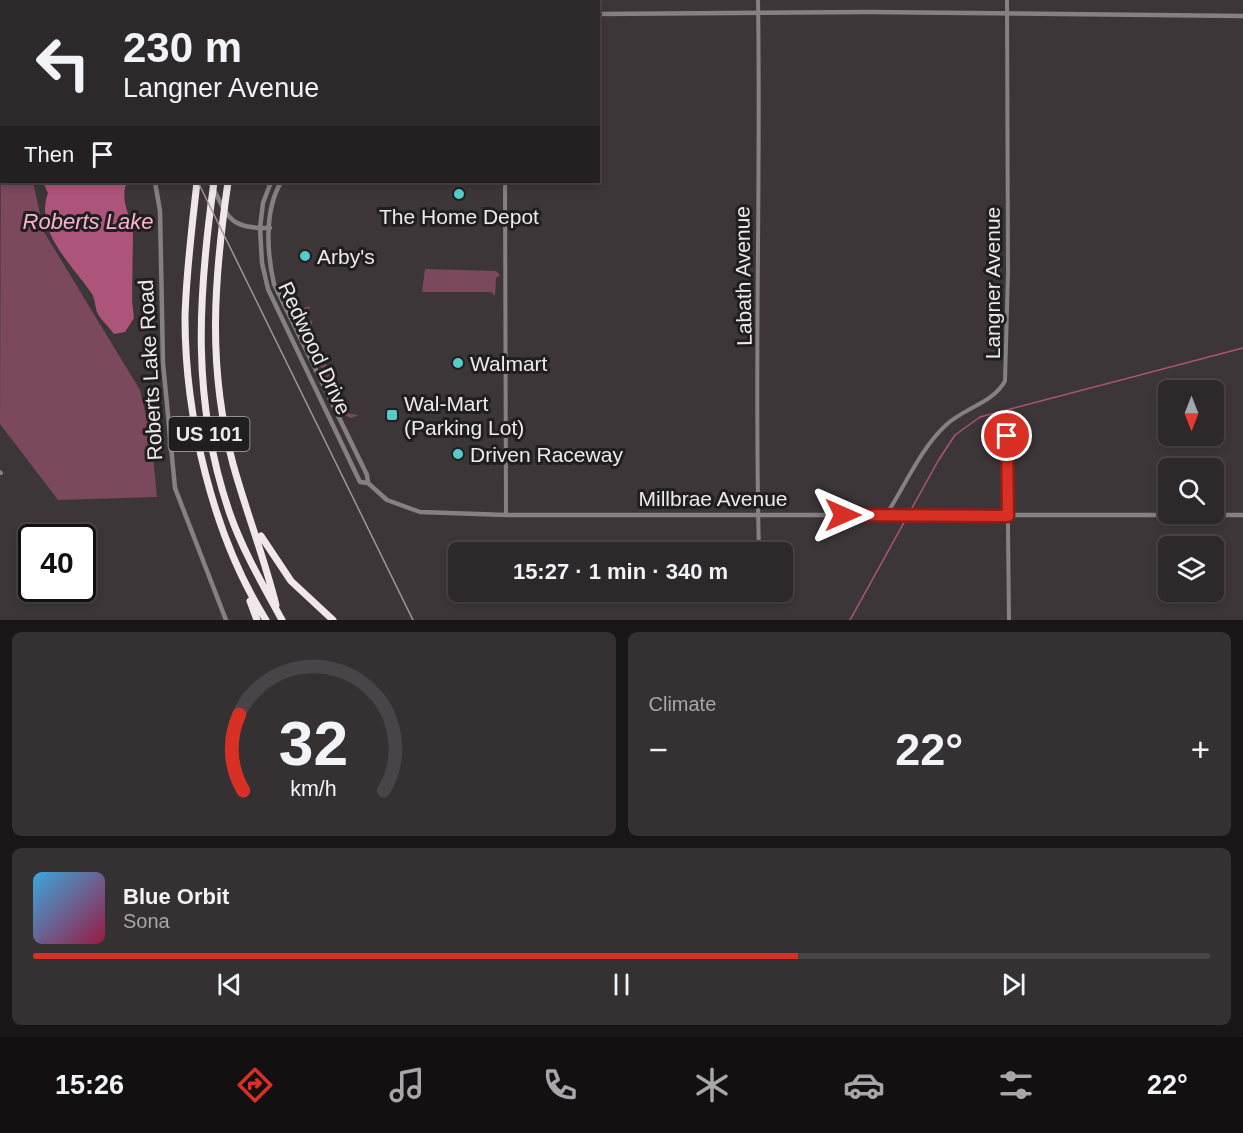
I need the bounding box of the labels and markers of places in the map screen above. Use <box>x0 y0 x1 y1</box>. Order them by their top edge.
marker: The Home Depot <box>452 187 466 201</box>
place label: The Home Depot <box>379 205 539 228</box>
place label: Arby's <box>317 245 375 268</box>
marker: Arby's <box>298 249 312 263</box>
place label: Walmart <box>470 352 548 375</box>
marker: Walmart <box>451 356 465 370</box>
place label: Wal-Mart (Parking Lot) <box>404 392 524 439</box>
marker: Wal-Mart (Parking Lot) <box>385 408 399 422</box>
pin <box>981 410 1032 461</box>
place label: Driven Raceway <box>470 443 623 466</box>
marker: Driven Raceway <box>451 447 465 461</box>

